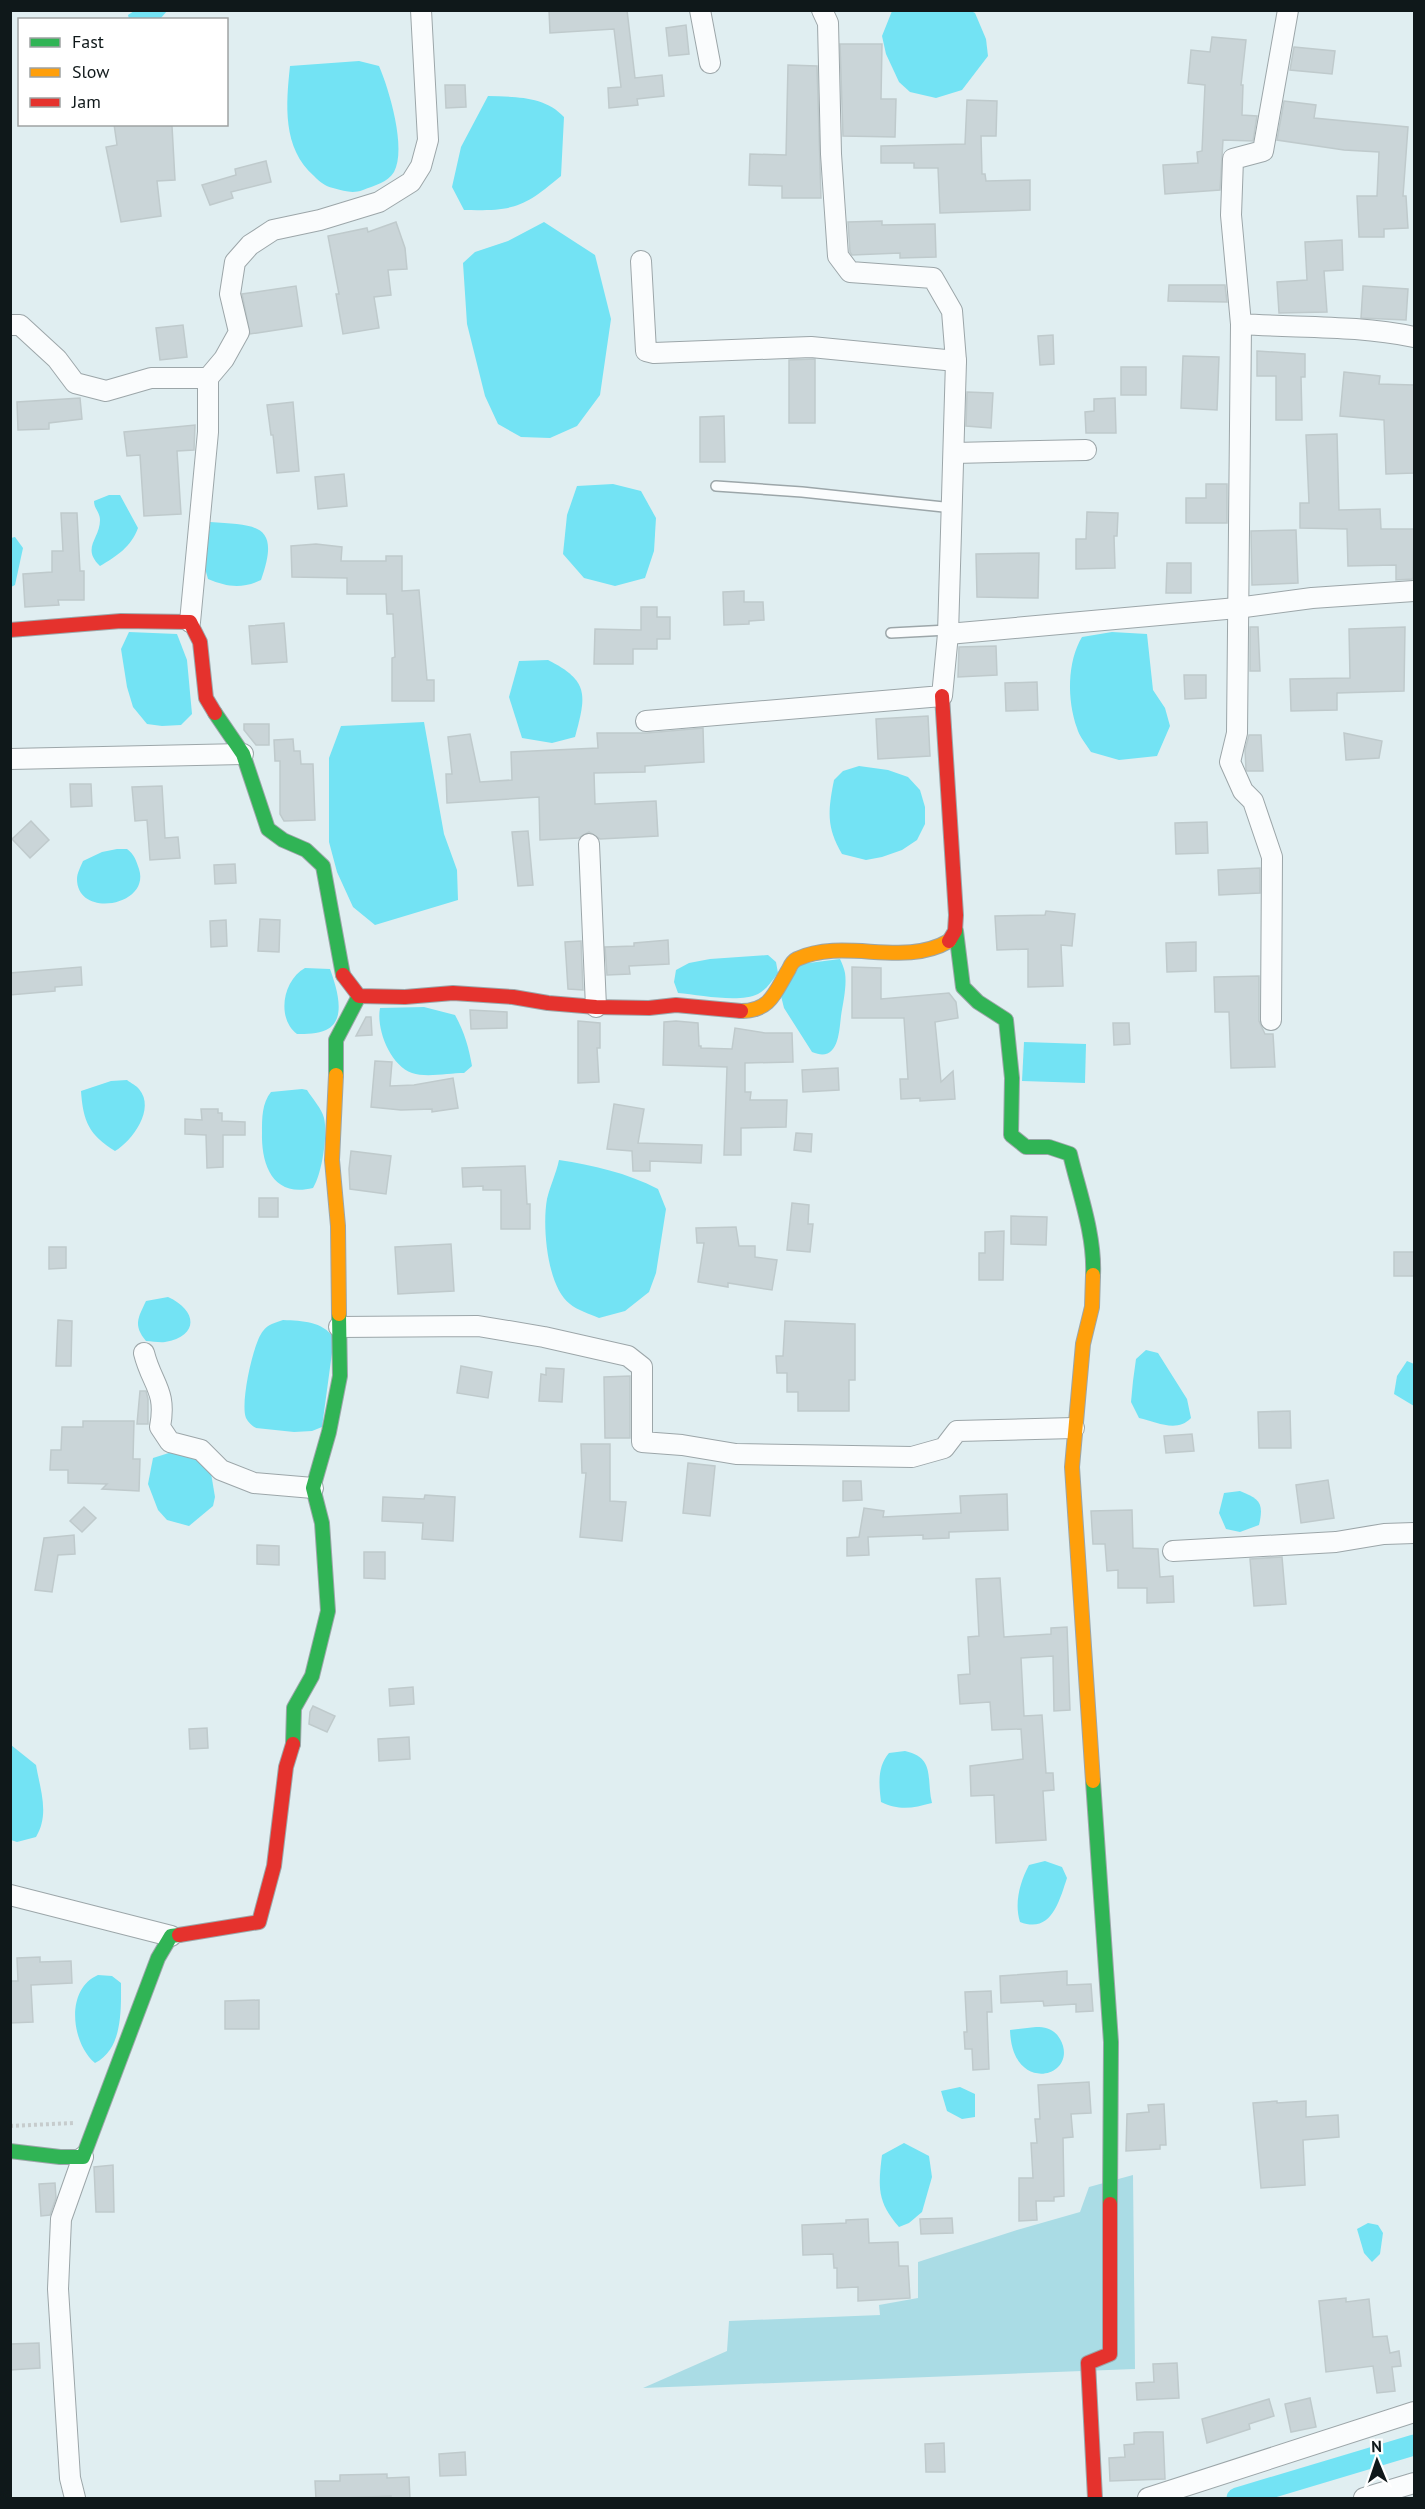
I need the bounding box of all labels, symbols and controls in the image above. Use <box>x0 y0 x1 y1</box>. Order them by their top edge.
legend <box>18 18 228 126</box>
text: Fast <box>72 30 104 53</box>
text: Slow <box>72 60 110 83</box>
text: Jam <box>71 90 101 113</box>
north arrow <box>1347 2431 1407 2491</box>
text: N <box>1371 2436 1382 2456</box>

